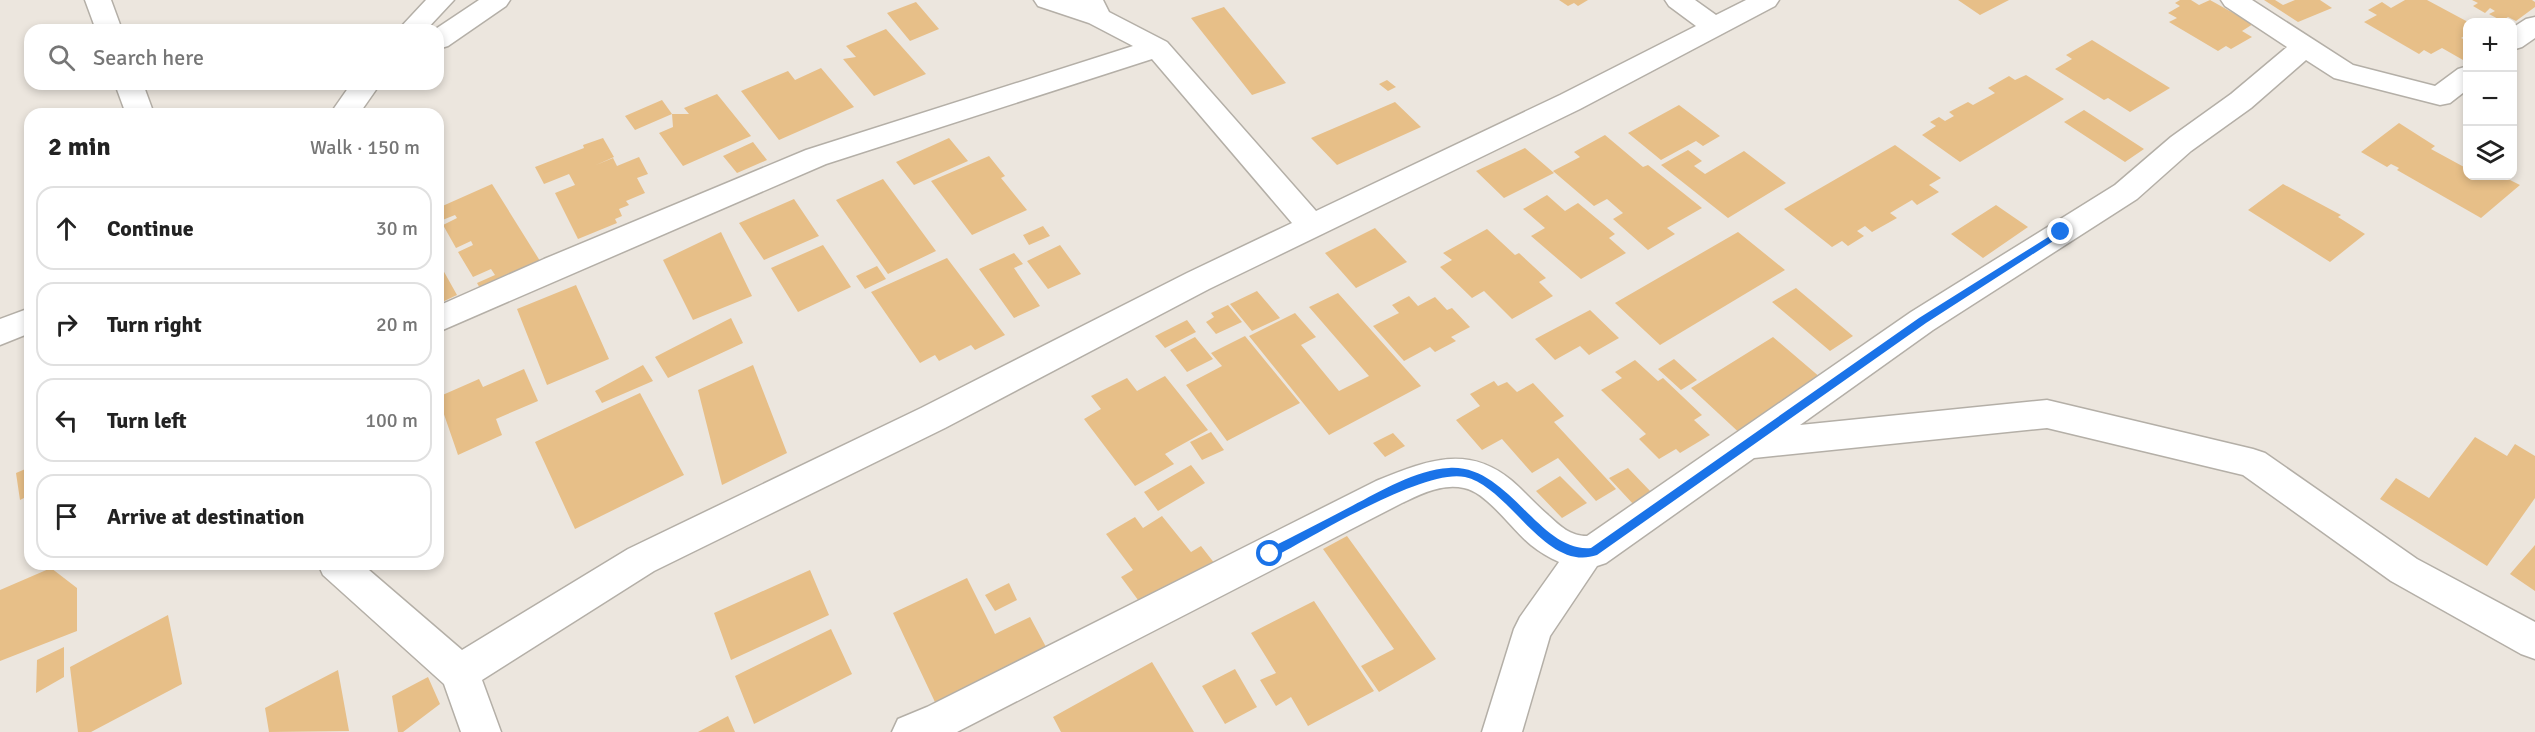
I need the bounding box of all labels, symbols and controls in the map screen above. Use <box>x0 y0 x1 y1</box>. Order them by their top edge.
map controls <box>2463 18 2517 180</box>
button: + <box>2463 18 2517 72</box>
search box <box>24 24 444 90</box>
icon: search <box>45 41 78 74</box>
text: Search here <box>93 44 204 71</box>
button: − <box>2463 72 2517 126</box>
button: layers <box>2463 126 2517 180</box>
text: 2 min <box>48 131 111 163</box>
text: Walk · 150 m <box>310 135 420 160</box>
icon: ahead <box>50 212 83 245</box>
text: Continue <box>107 215 194 242</box>
text: 30 m <box>376 216 418 241</box>
route end <box>2047 218 2073 244</box>
icon: right <box>50 308 83 341</box>
text: Turn right <box>107 311 202 338</box>
text: 20 m <box>376 312 418 337</box>
icon: left <box>50 404 83 437</box>
text: Turn left <box>107 407 187 434</box>
text: 100 m <box>365 408 418 433</box>
icon: arrive <box>50 500 83 533</box>
text: Arrive at destination <box>107 503 304 530</box>
route start <box>1256 540 1282 566</box>

